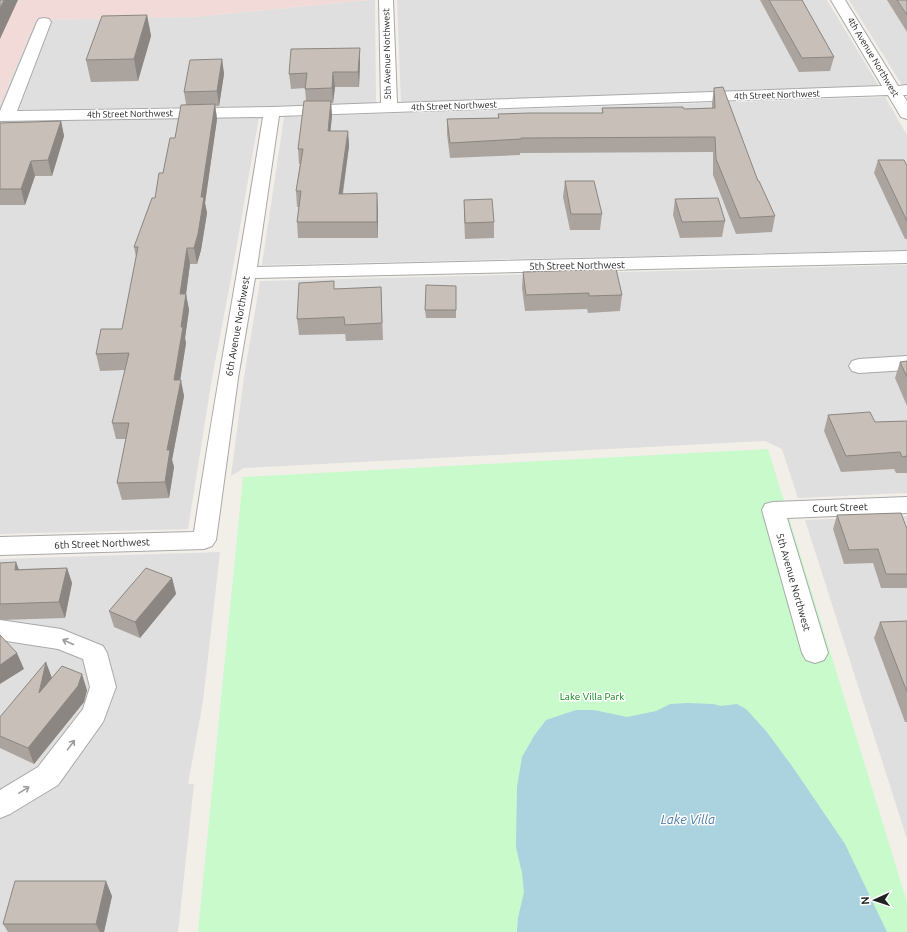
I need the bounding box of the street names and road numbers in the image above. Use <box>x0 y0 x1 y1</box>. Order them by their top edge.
street label: 5th Avenue Northwest <box>381 8 393 100</box>
street label: 4th Avenue Northwest <box>845 15 901 99</box>
street label: 4th Street Northwest <box>734 88 821 102</box>
street label: 4th Street Northwest <box>411 99 498 113</box>
street label: 4th Street Northwest <box>87 108 174 120</box>
street label: 5th Street Northwest <box>529 259 625 272</box>
street label: 6th Avenue Northwest <box>223 275 252 377</box>
street label: Court Street <box>812 501 868 514</box>
street label: 5th Avenue Northwest <box>774 532 813 633</box>
street label: 6th Street Northwest <box>54 536 150 551</box>

